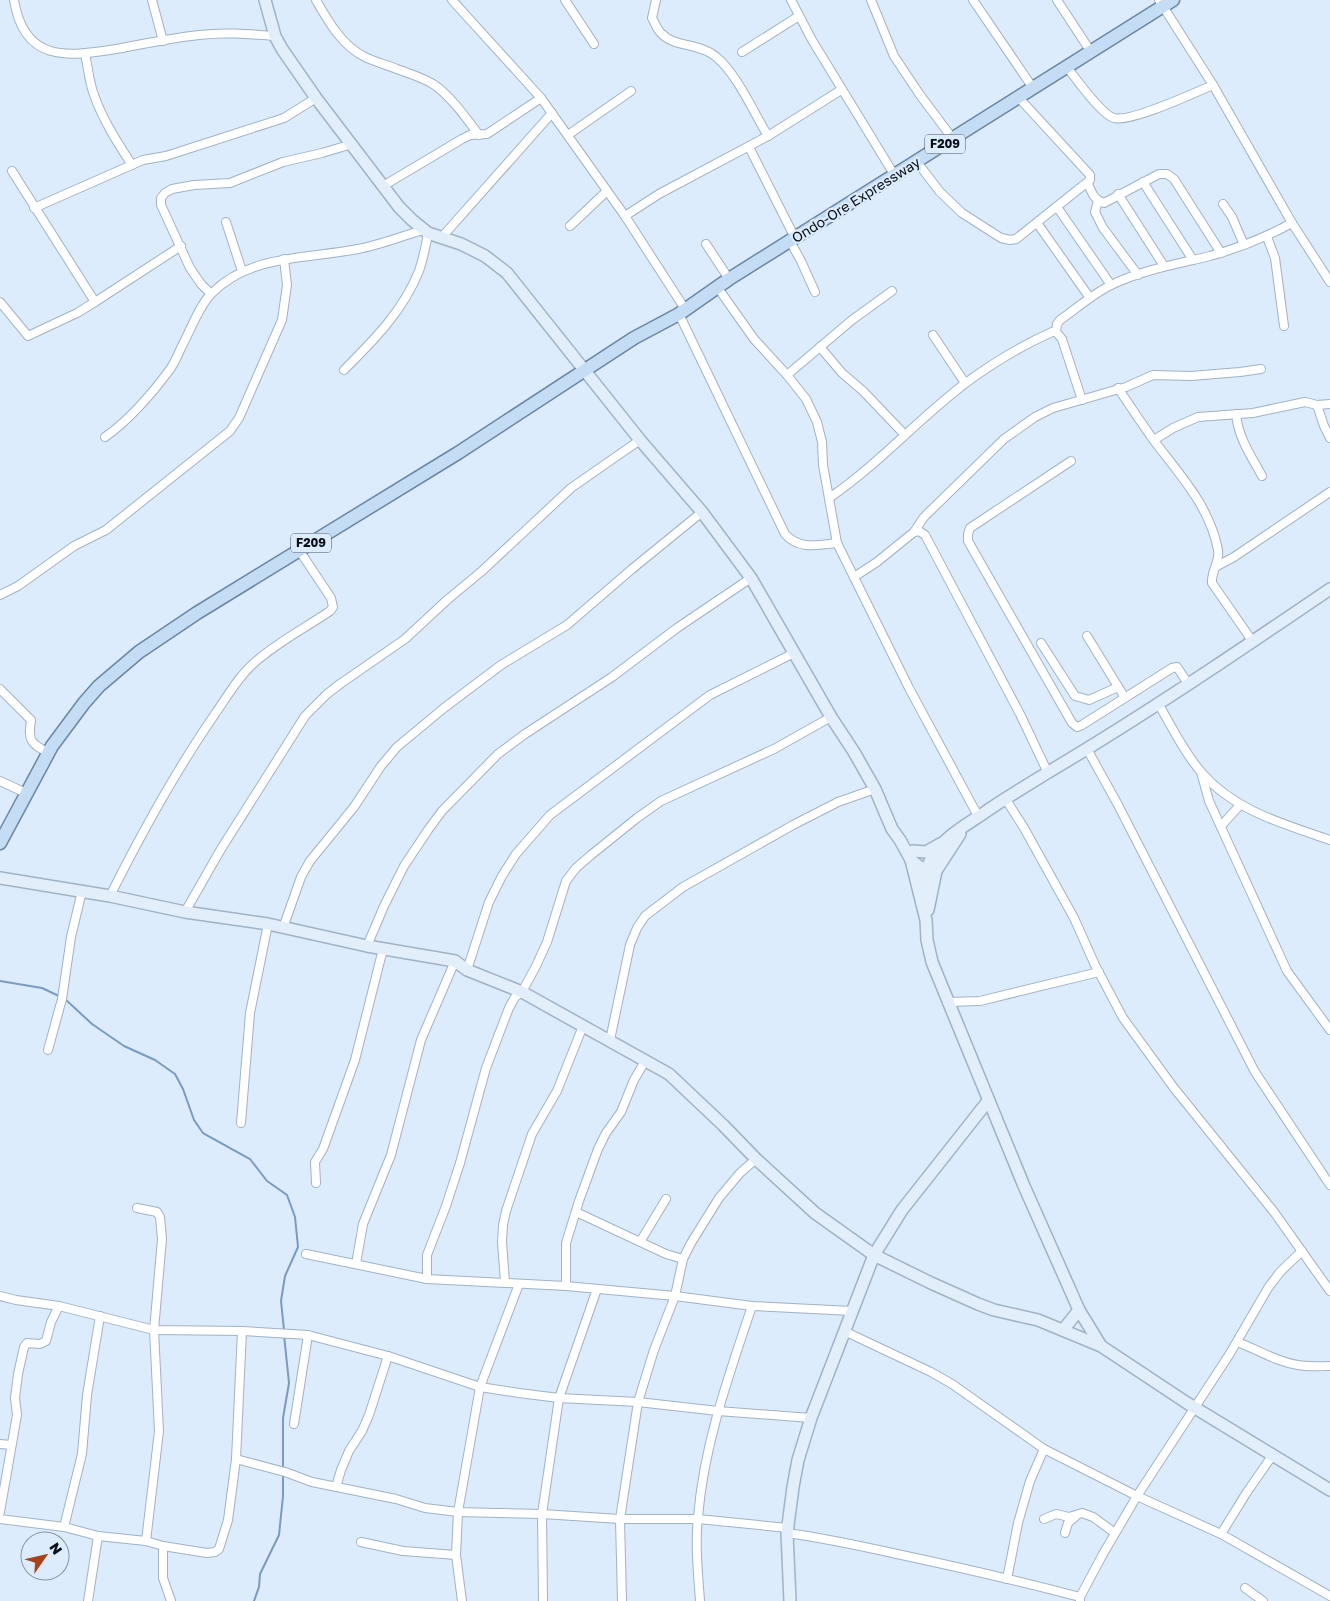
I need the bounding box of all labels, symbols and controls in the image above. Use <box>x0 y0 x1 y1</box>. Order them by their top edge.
road number: F209 <box>925 134 965 154</box>
street label: Ondo-Ore Expressway <box>788 153 923 246</box>
road number: F209 <box>291 534 331 552</box>
north arrow <box>20 1531 70 1581</box>
text: N <box>46 1539 66 1558</box>

